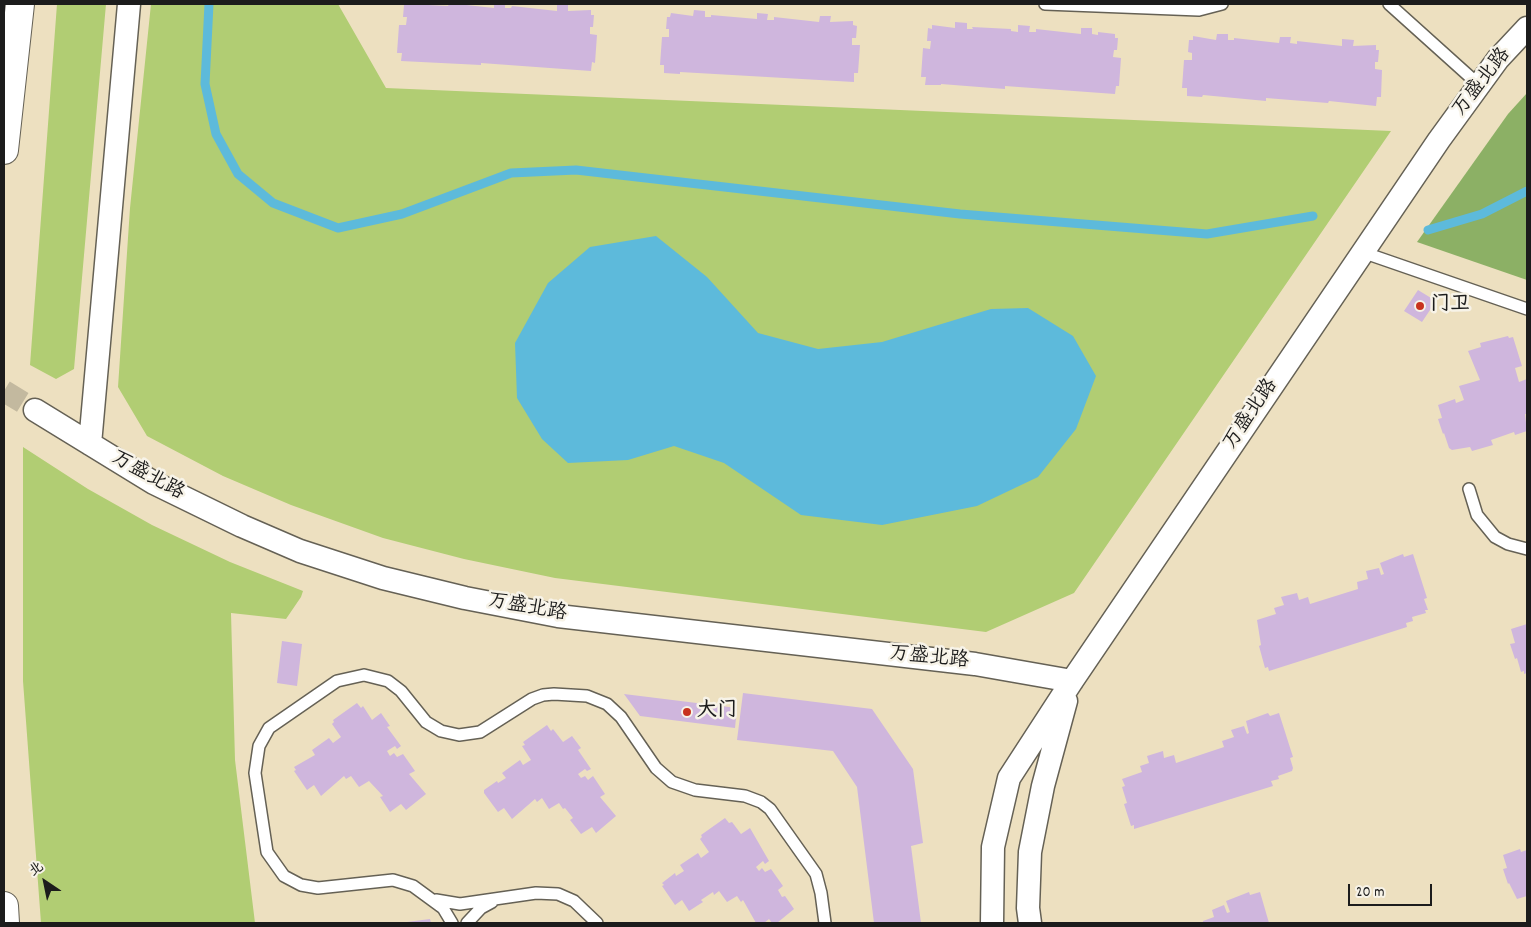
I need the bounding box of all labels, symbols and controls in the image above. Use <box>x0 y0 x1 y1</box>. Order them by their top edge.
street label: 万盛北路 <box>1449 44 1517 122</box>
place label: 门卫 <box>1430 294 1470 318</box>
marker: 门卫 <box>1414 300 1426 312</box>
street label: 万盛北路 <box>1220 375 1284 455</box>
street label: 万盛北路 <box>106 447 188 507</box>
street label: 万盛北路 <box>486 590 568 628</box>
street label: 万盛北路 <box>888 643 970 675</box>
place label: 大门 <box>697 700 737 724</box>
marker: 大门 <box>681 706 693 718</box>
north arrow <box>20 857 70 907</box>
text: 北 <box>25 857 48 882</box>
scale bar <box>1351 874 1435 906</box>
text: 20 m <box>1356 882 1384 904</box>

